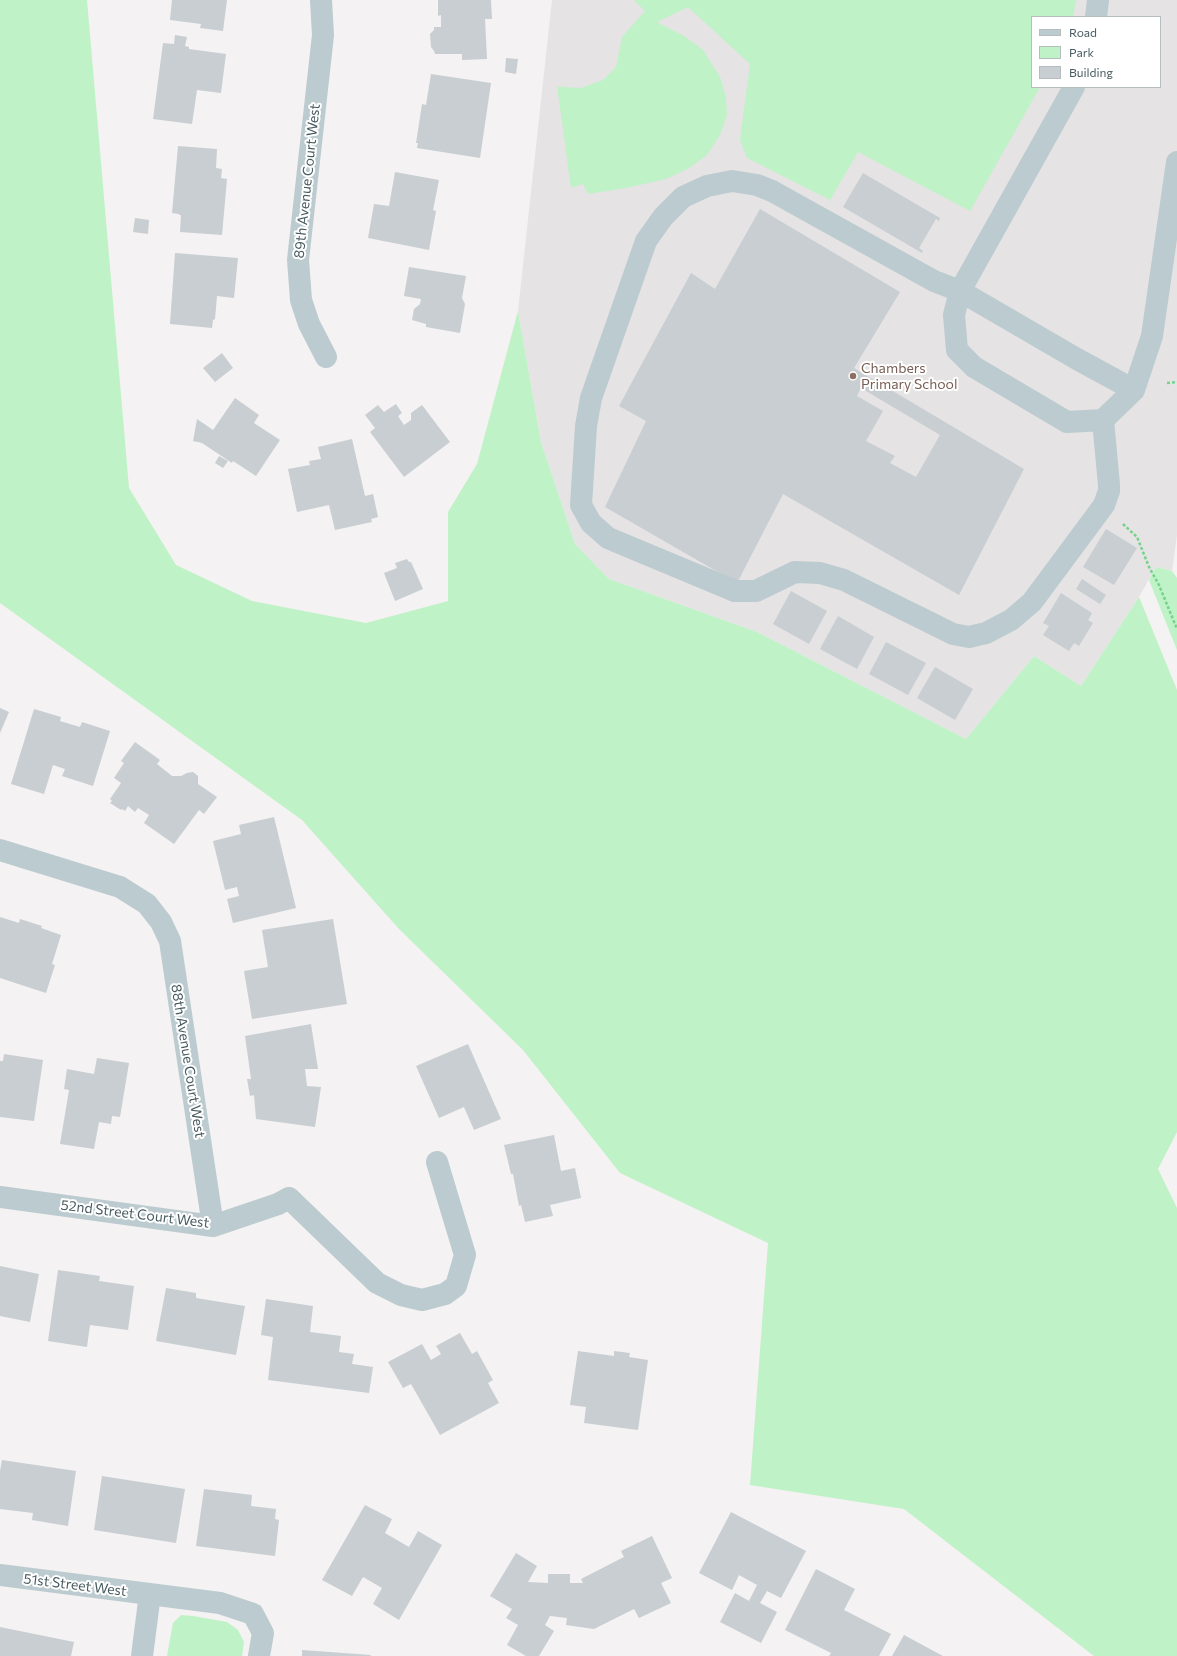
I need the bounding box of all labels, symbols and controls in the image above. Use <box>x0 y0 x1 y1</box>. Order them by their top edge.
legend <box>1031 16 1161 88</box>
text: Road <box>1069 25 1097 39</box>
text: Park <box>1069 45 1094 59</box>
text: Building <box>1069 65 1113 79</box>
street label: 89th Avenue Court West <box>291 103 323 259</box>
place label: Chambers Primary School <box>861 360 957 392</box>
marker: Chambers Primary School <box>848 371 858 381</box>
street label: 88th Avenue Court West <box>168 983 208 1139</box>
street label: 52nd Street Court West <box>60 1197 210 1231</box>
street label: 51st Street West <box>22 1570 128 1600</box>

